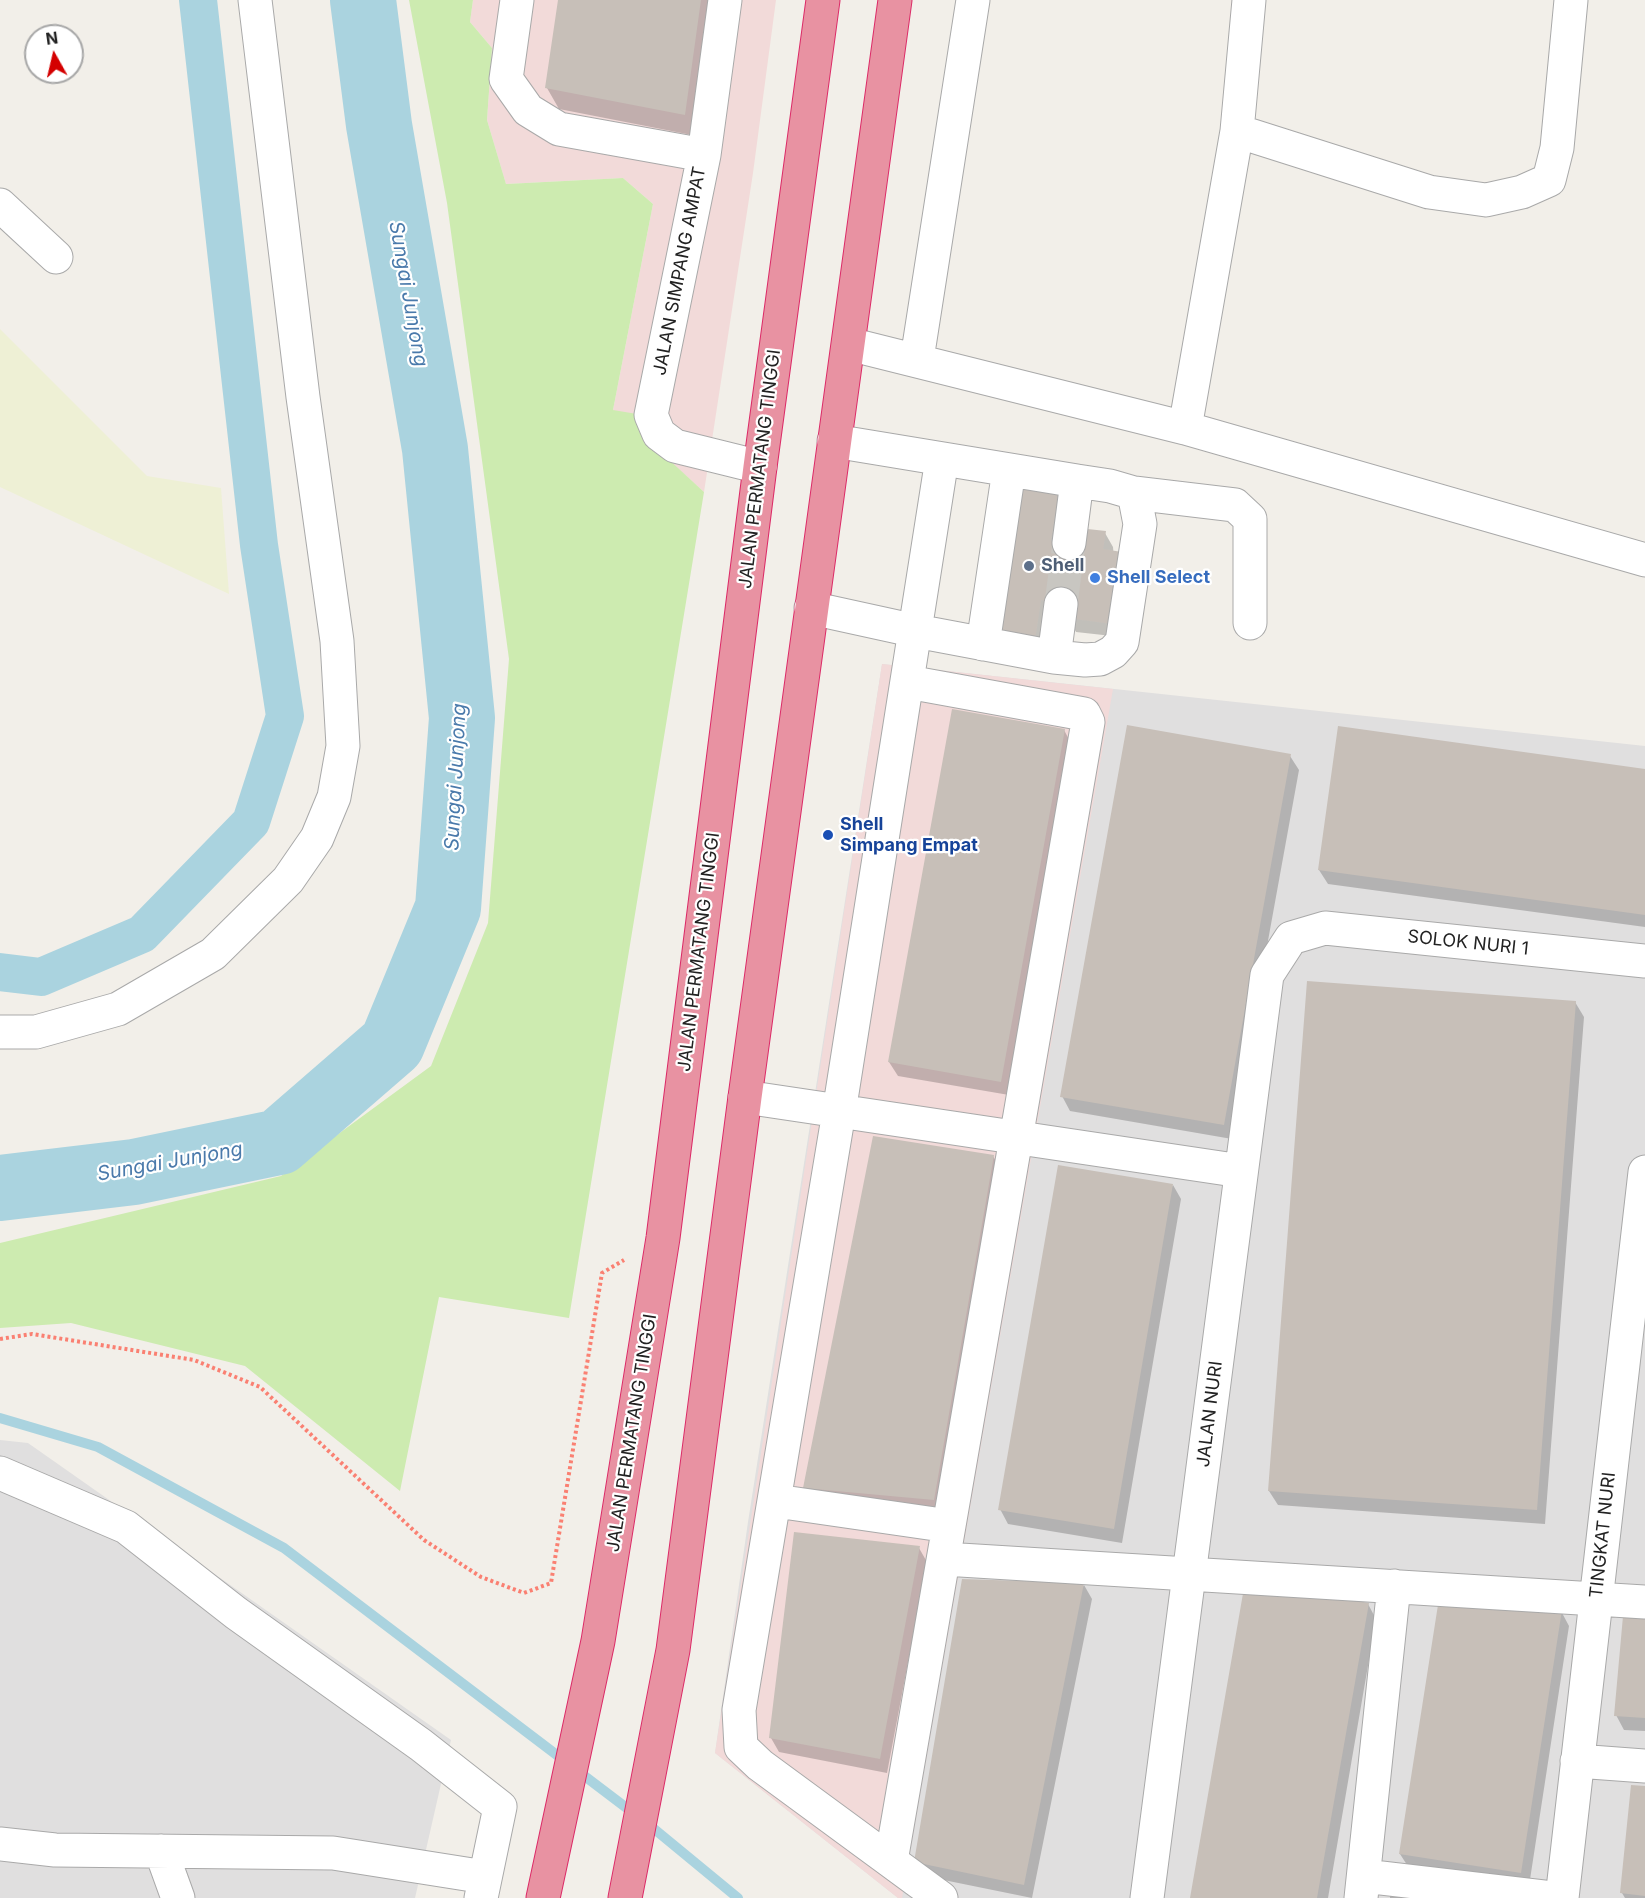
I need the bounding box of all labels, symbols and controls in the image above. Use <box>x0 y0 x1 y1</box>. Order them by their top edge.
north arrow <box>24 24 84 84</box>
text: N <box>44 27 59 49</box>
street label: JALAN SIMPANG AMPAT <box>649 165 711 377</box>
water label: Sungai Junjong <box>383 219 433 369</box>
street label: JALAN PERMATANG TINGGI <box>735 348 785 590</box>
place label: Shell <box>1041 555 1084 577</box>
marker: Shell <box>1022 559 1036 573</box>
place label: Shell Select <box>1107 567 1210 589</box>
marker: Shell Select <box>1088 571 1102 585</box>
water label: Sungai Junjong <box>440 703 472 851</box>
place label: Shell Simpang Empat <box>840 814 978 856</box>
marker: Shell Simpang Empat <box>821 828 835 842</box>
street label: JALAN PERMATANG TINGGI <box>674 831 724 1073</box>
street label: SOLOK NURI 1 <box>1406 926 1530 960</box>
water label: Sungai Junjong <box>95 1137 245 1187</box>
street label: JALAN PERMATANG TINGGI <box>602 1312 662 1554</box>
street label: JALAN NURI <box>1193 1360 1227 1468</box>
street label: TINGKAT NURI <box>1586 1471 1620 1599</box>

